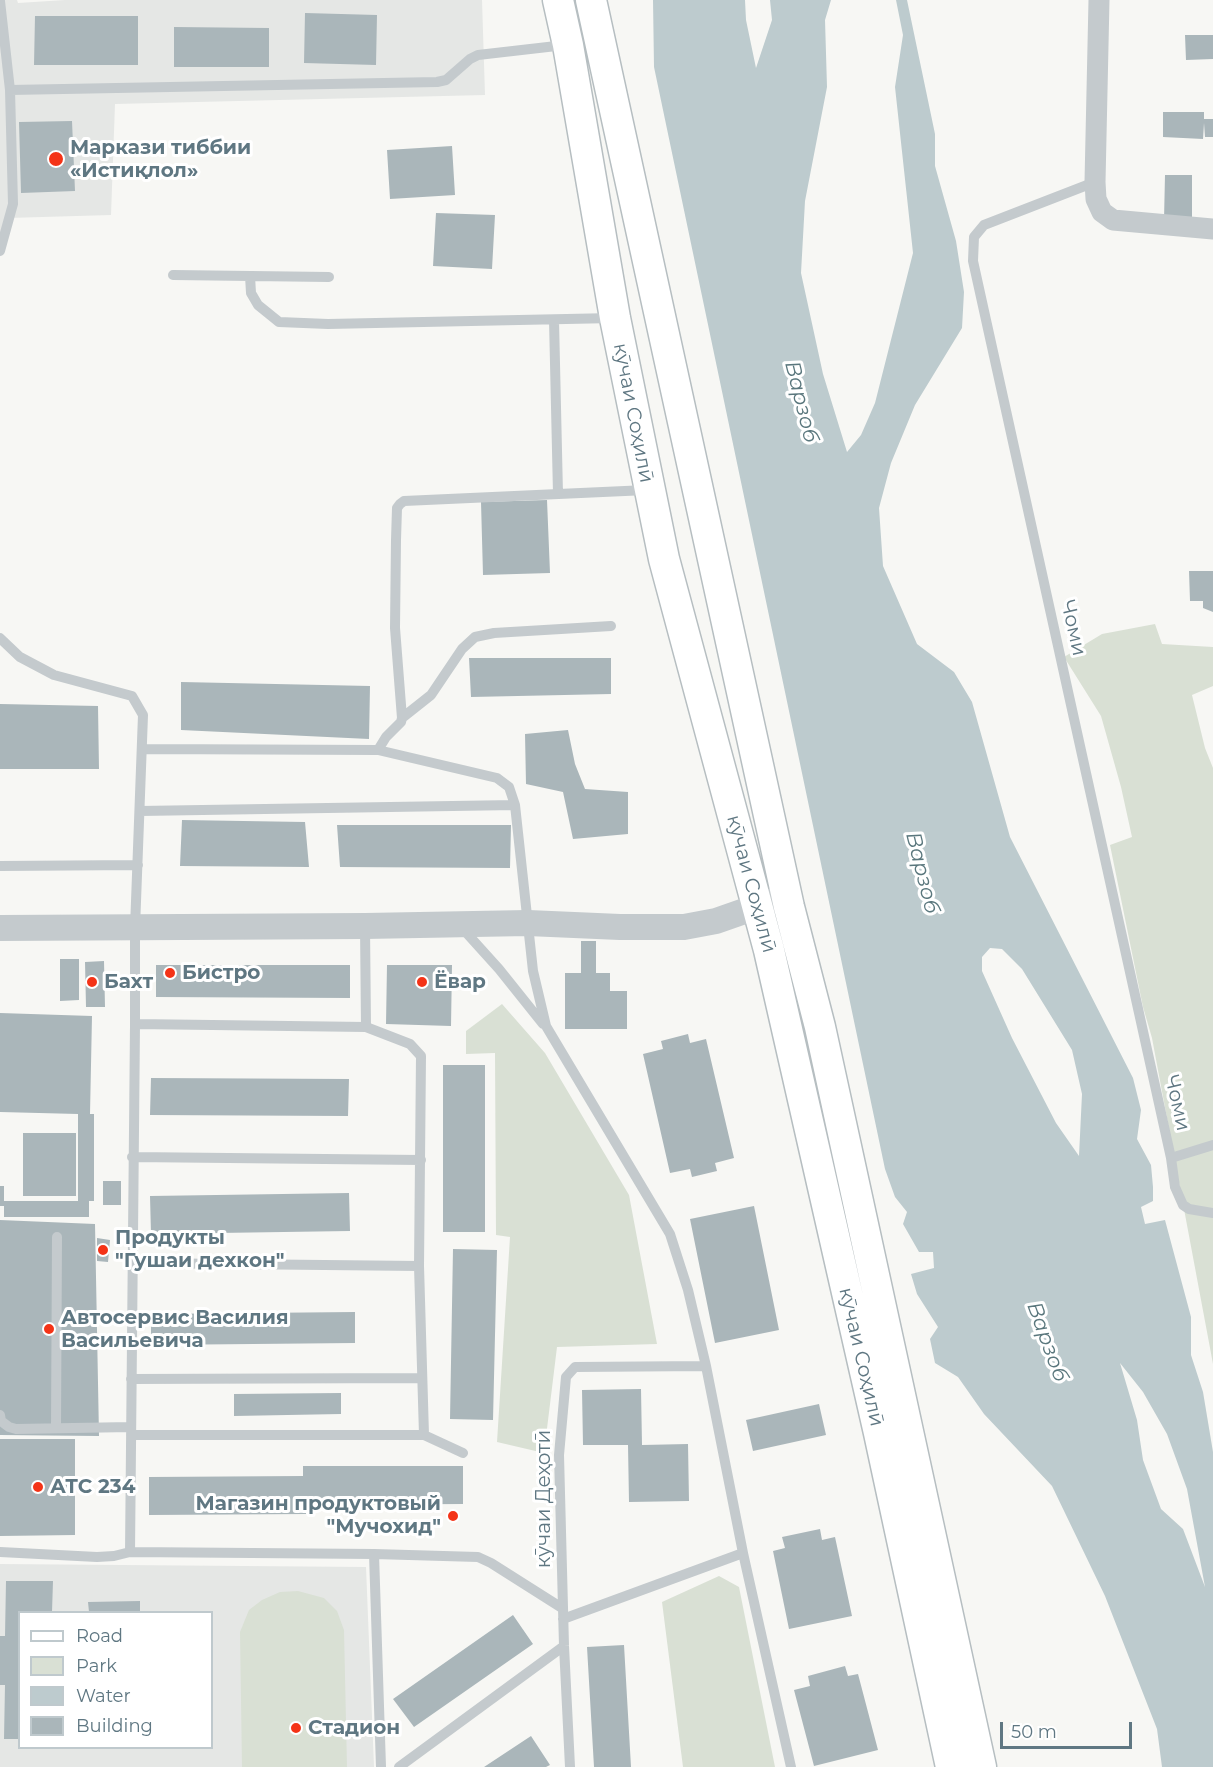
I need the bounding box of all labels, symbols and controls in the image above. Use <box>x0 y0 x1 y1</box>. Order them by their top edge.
place label: Маркази тиббии «Истиқлол» <box>70 136 251 183</box>
marker: Маркази тиббии «Истиқлол» <box>47 150 65 168</box>
street label: кӯчаи Соҳилӣ <box>608 341 658 485</box>
water label: Варзоб <box>779 359 823 445</box>
street label: Чоми <box>1055 598 1091 658</box>
street label: кӯчаи Соҳилӣ <box>721 812 781 956</box>
water label: Варзоб <box>900 830 944 916</box>
place label: Бистро <box>182 961 260 985</box>
marker: Бистро <box>163 966 177 980</box>
place label: Бахт <box>104 970 153 994</box>
place label: Ёвар <box>434 970 486 994</box>
marker: Бахт <box>85 975 99 989</box>
marker: Ёвар <box>415 975 429 989</box>
street label: Чоми <box>1159 1073 1195 1133</box>
place label: Продукты "Гушаи дехкон" <box>115 1226 285 1273</box>
marker: Продукты "Гушаи дехкон" <box>96 1243 110 1257</box>
street label: кӯчаи Соҳилӣ <box>833 1285 889 1429</box>
water label: Варзоб <box>1021 1299 1073 1385</box>
place label: Автосервис Василия Васильевича <box>61 1306 288 1353</box>
marker: Автосервис Василия Васильевича <box>42 1322 56 1336</box>
street label: кӯчаи Деҳотӣ <box>532 1430 556 1568</box>
place label: АТС 234 <box>50 1475 135 1499</box>
marker: АТС 234 <box>31 1480 45 1494</box>
place label: Магазин продуктовый "Мучохид" <box>196 1492 441 1539</box>
marker: Магазин продуктовый "Мучохид" <box>446 1509 460 1523</box>
legend <box>18 1611 213 1749</box>
text: Road <box>76 1625 123 1647</box>
text: Park <box>76 1655 117 1677</box>
text: Water <box>76 1685 131 1707</box>
scale bar <box>1003 1710 1135 1748</box>
text: Building <box>76 1715 153 1737</box>
place label: Стадион <box>308 1716 400 1740</box>
marker: Стадион <box>289 1721 303 1735</box>
text: 50 m <box>1011 1721 1057 1743</box>

